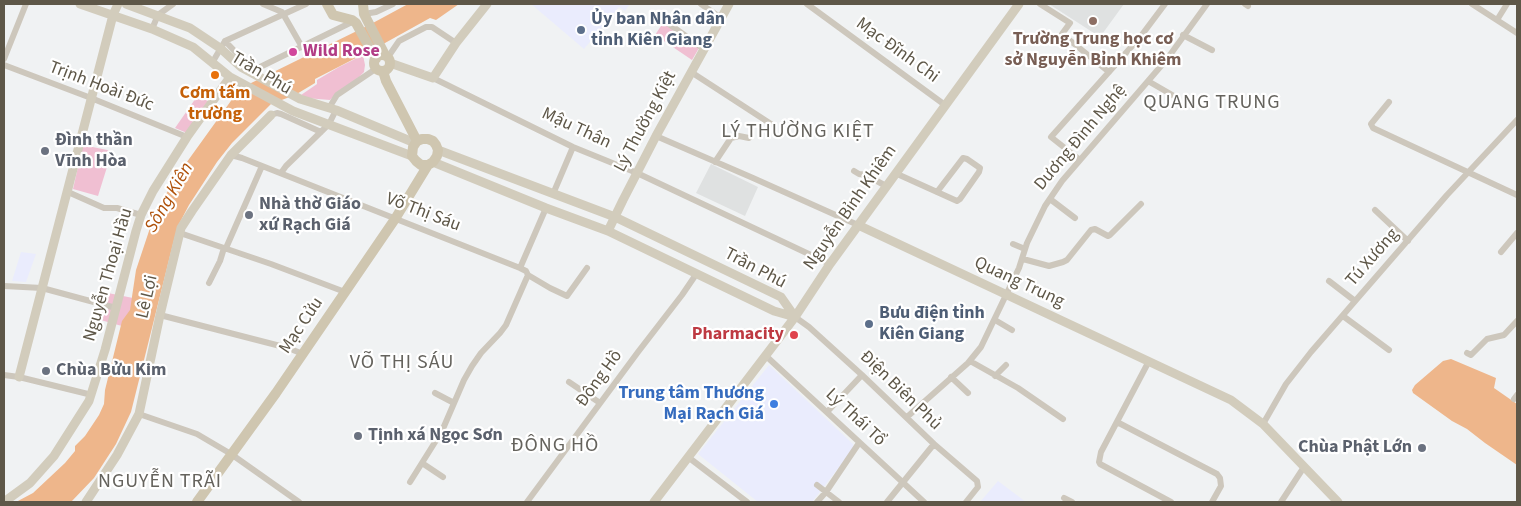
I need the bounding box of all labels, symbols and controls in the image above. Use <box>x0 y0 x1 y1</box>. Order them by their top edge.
place label: Ủy ban Nhân dân tỉnh Kiên Giang <box>591 9 725 52</box>
street label: Mạc Đĩnh Chi <box>851 14 943 88</box>
marker: Trường Trung học cơ sở Nguyễn Bỉnh Khiêm <box>1087 15 1099 27</box>
marker: Ủy ban Nhân dân tỉnh Kiên Giang <box>575 24 587 36</box>
place label: Trường Trung học cơ sở Nguyễn Bỉnh Khiêm <box>1005 29 1181 72</box>
place label: Wild Rose <box>303 41 380 63</box>
marker: Wild Rose <box>287 46 299 58</box>
street label: Trần Phú <box>227 48 295 100</box>
street label: Trịnh Hoài Đức <box>46 57 156 117</box>
street label: Lý Thường Kiệt <box>610 68 682 176</box>
marker: Cơm tấm trường <box>209 69 221 81</box>
street label: Dương Đình Nghệ <box>1030 81 1132 195</box>
place label: Cơm tấm trường <box>180 83 250 126</box>
district label: QUANG TRUNG <box>1142 92 1282 116</box>
street label: Mậu Thân <box>538 104 614 154</box>
district label: LÝ THƯỜNG KIỆT <box>720 121 876 145</box>
place label: Đình thần Vĩnh Hòa <box>55 130 133 172</box>
street label: Nguyễn Bỉnh Khiêm <box>800 141 902 275</box>
marker: Đình thần Vĩnh Hòa <box>39 145 51 157</box>
water label: Sông Kiên <box>141 159 199 237</box>
street label: Võ Thị Sáu <box>383 189 463 237</box>
place label: Nhà thờ Giáo xứ Rạch Giá <box>259 194 361 236</box>
street label: Nguyễn Thoại Hầu <box>80 206 138 344</box>
marker: Nhà thờ Giáo xứ Rạch Giá <box>243 209 255 221</box>
street label: Tú Xương <box>1342 225 1404 291</box>
street label: Trần Phú <box>720 244 790 294</box>
street label: Quang Trung <box>970 253 1068 313</box>
street label: Lê Lợi <box>133 273 163 321</box>
street label: Mạc Cửu <box>275 294 329 358</box>
place label: Bưu điện tỉnh Kiên Giang <box>879 303 985 346</box>
marker: Bưu điện tỉnh Kiên Giang <box>863 318 875 330</box>
place label: Pharmacity <box>692 324 784 346</box>
marker: Pharmacity <box>788 329 800 341</box>
street label: Đông Hồ <box>572 346 628 412</box>
street label: Điện Biên Phủ <box>855 347 945 435</box>
district label: VÕ THỊ SÁU <box>348 352 456 376</box>
place label: Chùa Bửu Kim <box>56 360 166 382</box>
marker: Chùa Bửu Kim <box>40 365 52 377</box>
place label: Trung tâm Thương Mại Rạch Giá <box>618 383 764 426</box>
street label: Lý Thái Tổ <box>820 385 890 451</box>
marker: Trung tâm Thương Mại Rạch Giá <box>768 398 780 410</box>
place label: Tịnh xá Ngọc Sơn <box>368 425 503 447</box>
marker: Tịnh xá Ngọc Sơn <box>352 430 364 442</box>
district label: ĐÔNG HỒ <box>510 435 600 459</box>
place label: Chùa Phật Lớn <box>1298 437 1412 459</box>
marker: Chùa Phật Lớn <box>1416 442 1428 454</box>
district label: NGUYỄN TRÃI <box>97 471 223 495</box>

